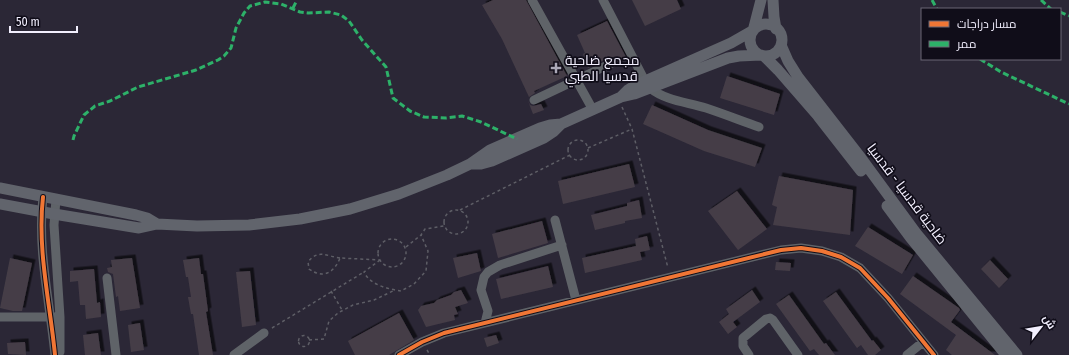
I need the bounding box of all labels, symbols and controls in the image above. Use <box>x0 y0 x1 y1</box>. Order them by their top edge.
scale bar <box>10 8 77 34</box>
legend <box>921 8 1061 60</box>
text: 50 m <box>16 15 40 29</box>
text: مسار دراجات <box>957 17 1016 31</box>
text: ممر <box>956 37 976 51</box>
place label: مجمع ضاحية قدسيا الطبي <box>565 52 640 88</box>
marker: مجمع ضاحية قدسيا الطبي <box>550 62 562 74</box>
street label: ضاحية قدسيا - قدسيا <box>863 140 951 248</box>
north arrow <box>1021 307 1061 347</box>
text: ش <box>1040 313 1058 332</box>

